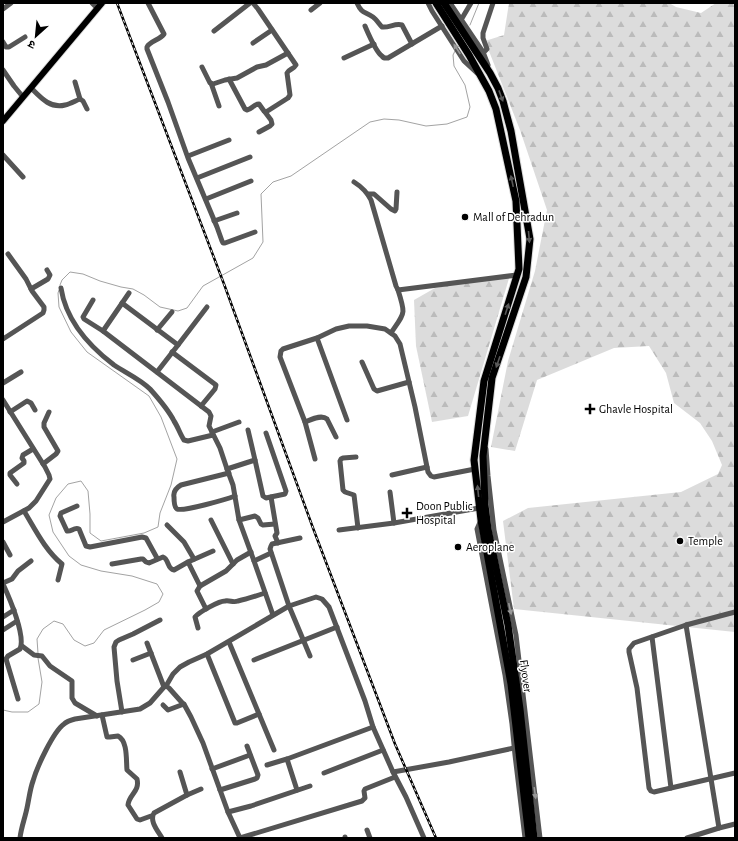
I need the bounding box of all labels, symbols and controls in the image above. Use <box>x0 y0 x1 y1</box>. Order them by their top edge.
north arrow <box>16 16 56 56</box>
text: उ <box>26 38 37 51</box>
one-way arrow <box>453 43 460 54</box>
one-way arrow <box>498 91 504 103</box>
one-way arrow <box>508 175 514 188</box>
place label: Mall of Dehradun <box>473 211 554 223</box>
marker: Mall of Dehradun <box>460 212 470 222</box>
one-way arrow <box>525 231 532 243</box>
one-way arrow <box>504 303 510 315</box>
one-way arrow <box>494 356 500 368</box>
marker: Ghavle Hospital <box>584 403 596 415</box>
place label: Ghavle Hospital <box>599 403 673 415</box>
one-way arrow <box>474 485 481 497</box>
place label: Doon Public Hospital <box>416 500 473 526</box>
marker: Doon Public Hospital <box>401 507 413 519</box>
place label: Temple <box>688 535 723 547</box>
marker: Temple <box>675 536 685 546</box>
place label: Aeroplane <box>466 541 514 553</box>
marker: Aeroplane <box>453 542 463 552</box>
one-way arrow <box>508 603 514 615</box>
street label: Flyover <box>517 659 534 694</box>
one-way arrow <box>532 787 538 799</box>

